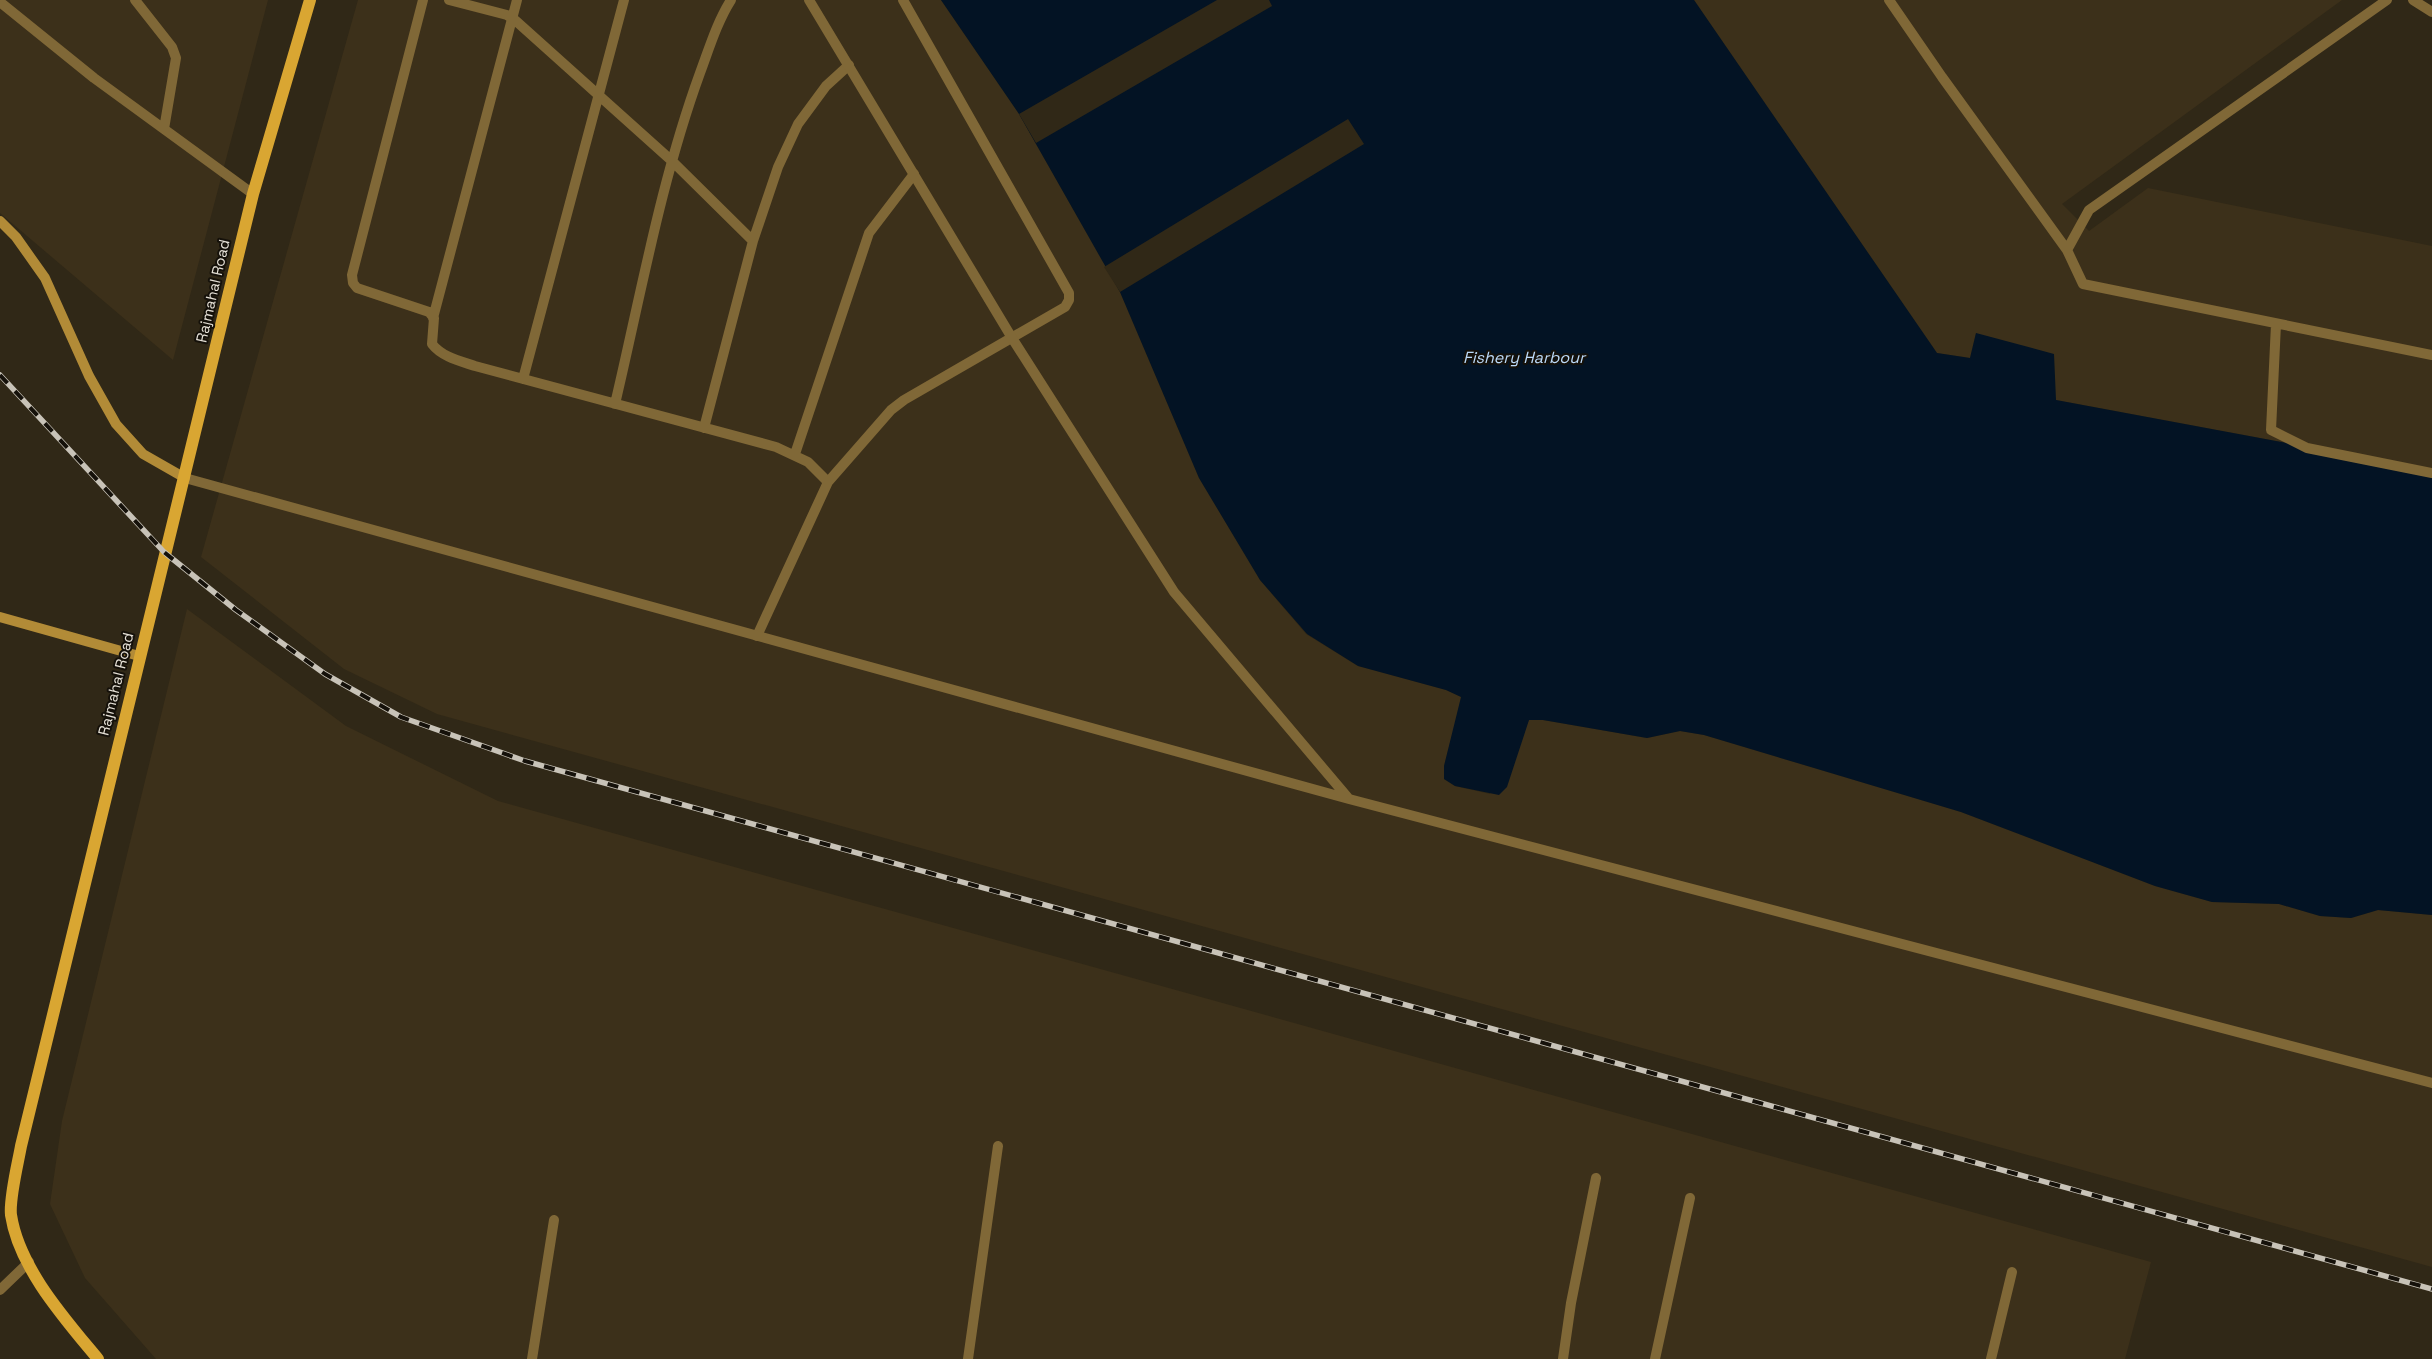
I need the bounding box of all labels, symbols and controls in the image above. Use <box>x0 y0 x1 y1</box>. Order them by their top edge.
street label: Rajmahal Road <box>191 237 234 344</box>
water label: Fishery Harbour <box>1463 347 1587 368</box>
street label: Rajmahal Road <box>94 630 137 737</box>

